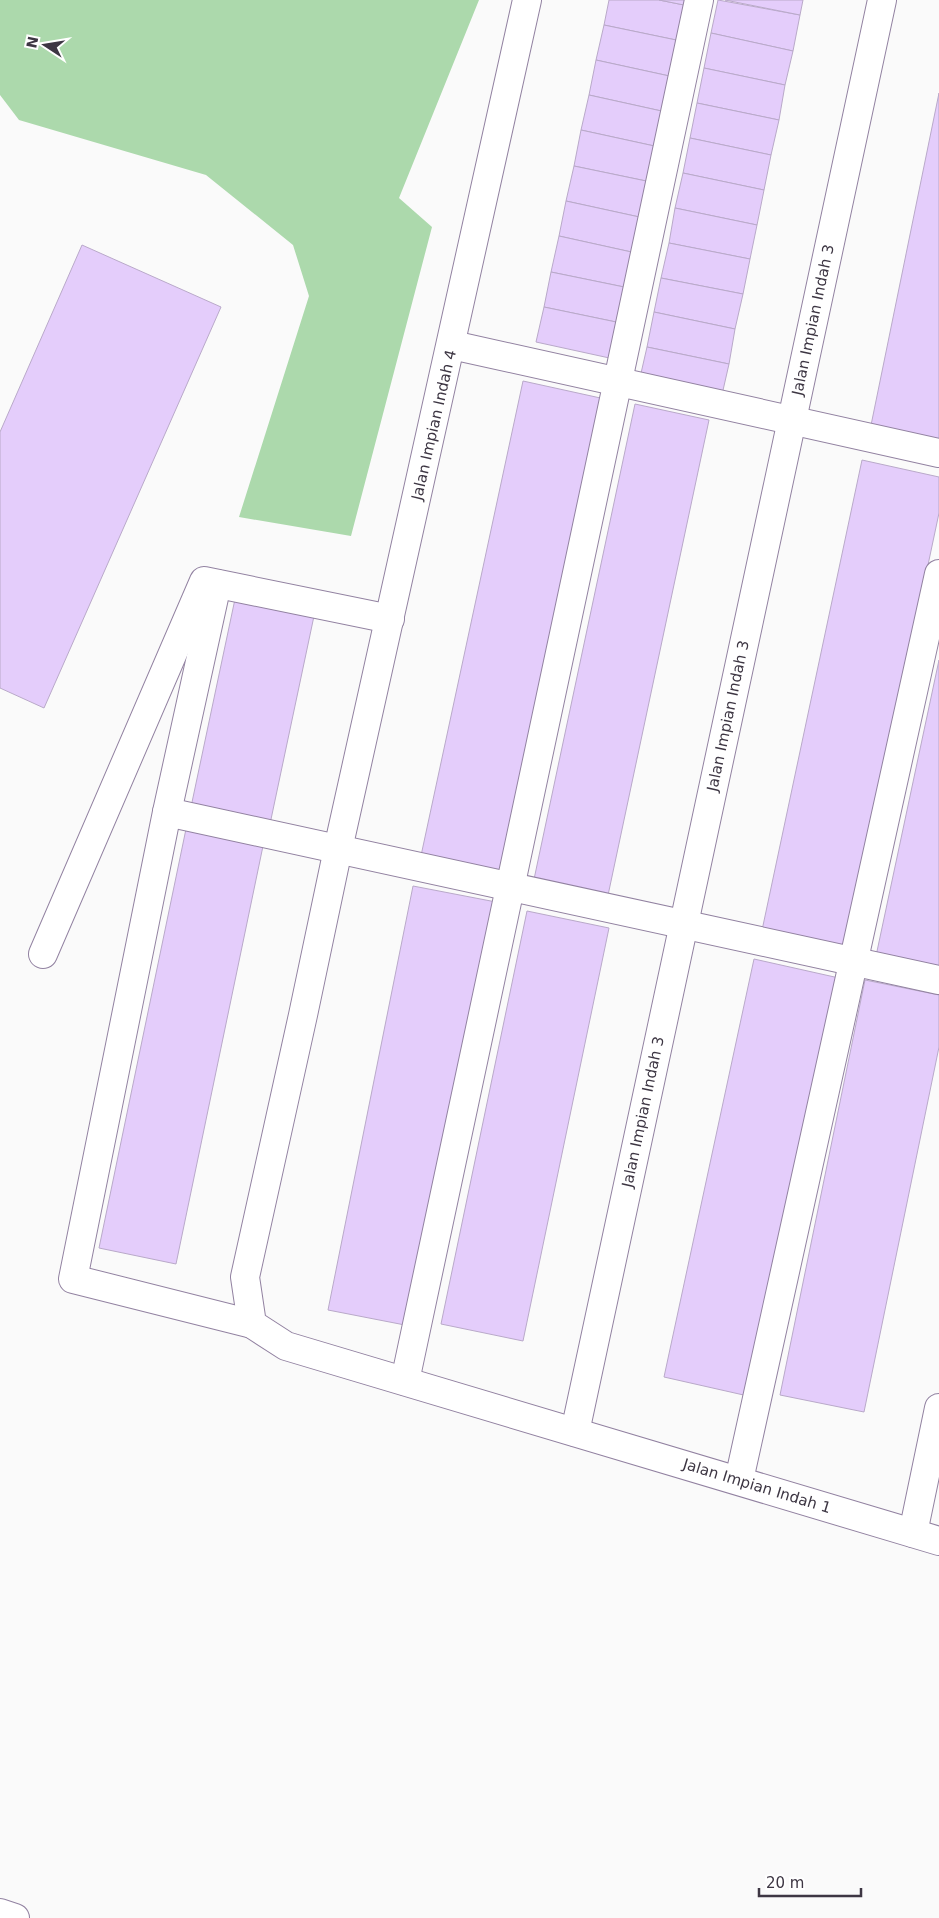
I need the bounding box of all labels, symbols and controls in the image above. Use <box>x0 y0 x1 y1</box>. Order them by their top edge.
north arrow <box>20 20 70 70</box>
text: N <box>23 35 41 50</box>
street label: Jalan Impian Indah 3 <box>788 243 838 398</box>
street label: Jalan Impian Indah 4 <box>408 348 460 503</box>
street label: Jalan Impian Indah 3 <box>703 639 753 794</box>
street label: Jalan Impian Indah 3 <box>618 1035 668 1190</box>
street label: Jalan Impian Indah 1 <box>680 1455 833 1517</box>
scale bar <box>759 1866 862 1898</box>
text: 20 m <box>766 1874 804 1892</box>

